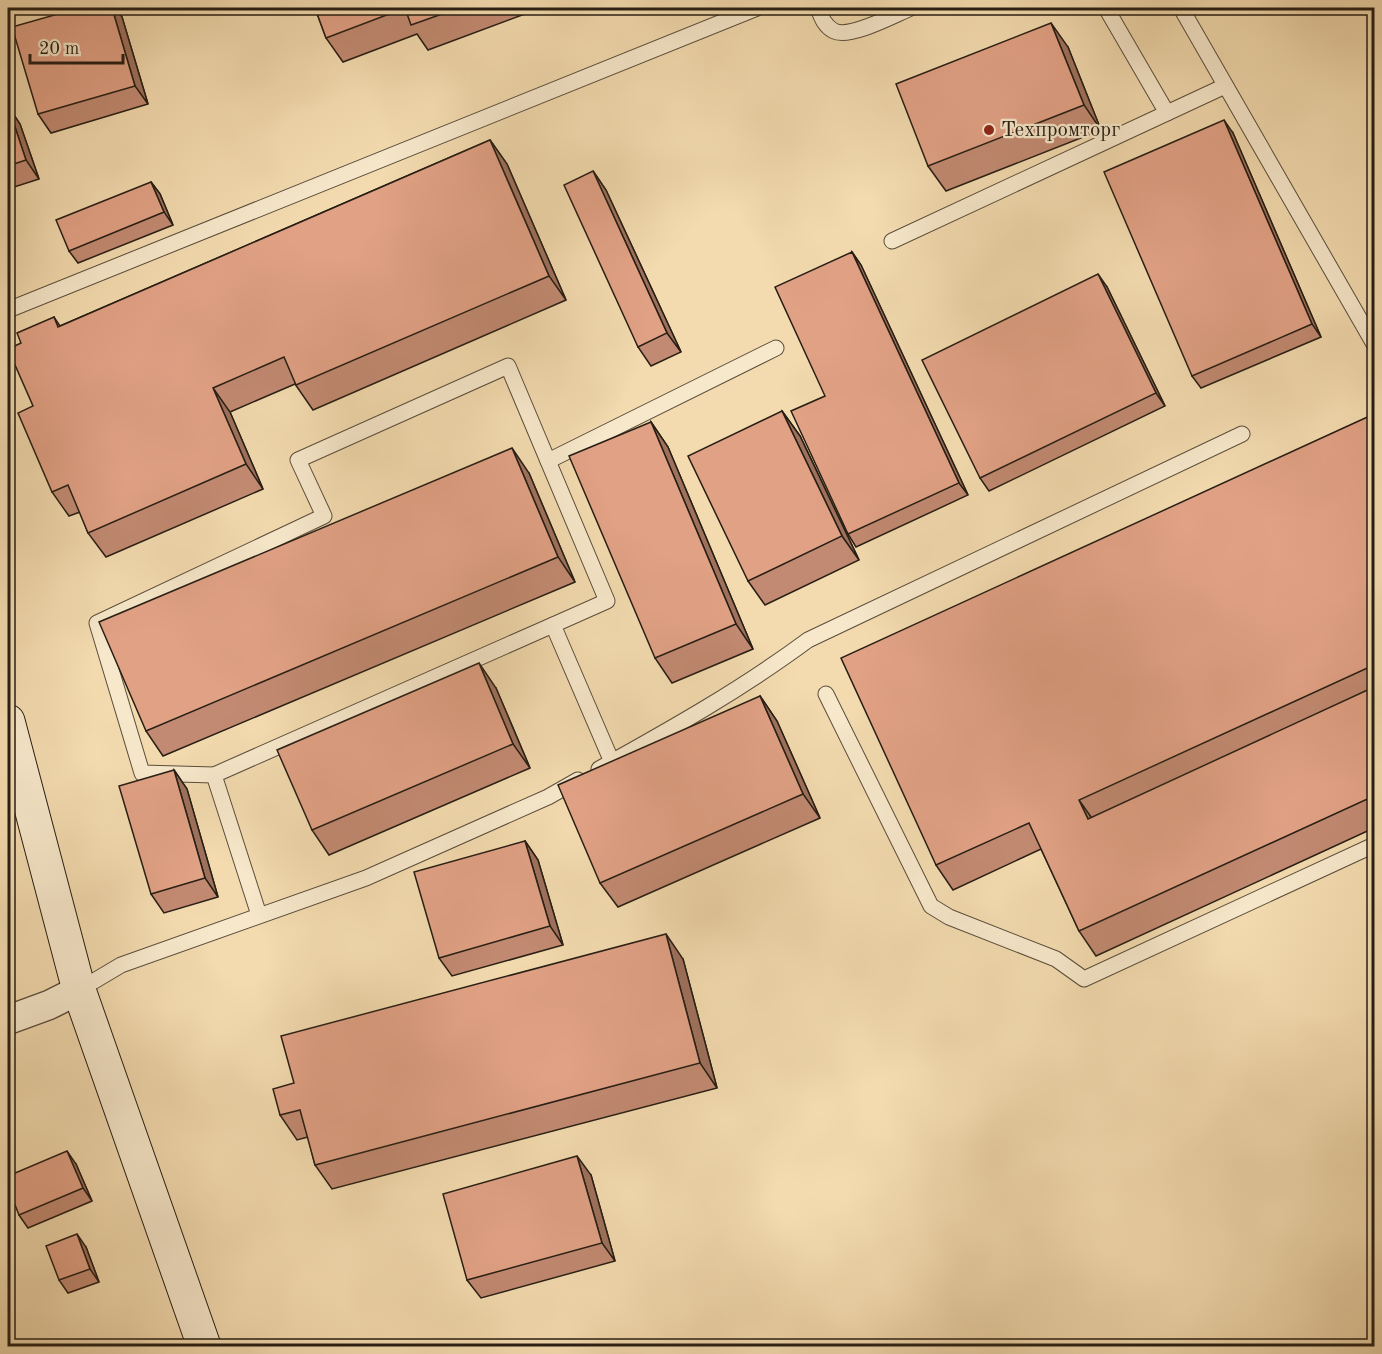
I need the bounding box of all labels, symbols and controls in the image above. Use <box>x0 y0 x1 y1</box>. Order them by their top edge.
scale bar <box>30 27 123 65</box>
text: 20 m <box>39 40 79 58</box>
place label: Техпромторг <box>1001 120 1120 141</box>
marker: Техпромторг <box>982 123 996 137</box>

